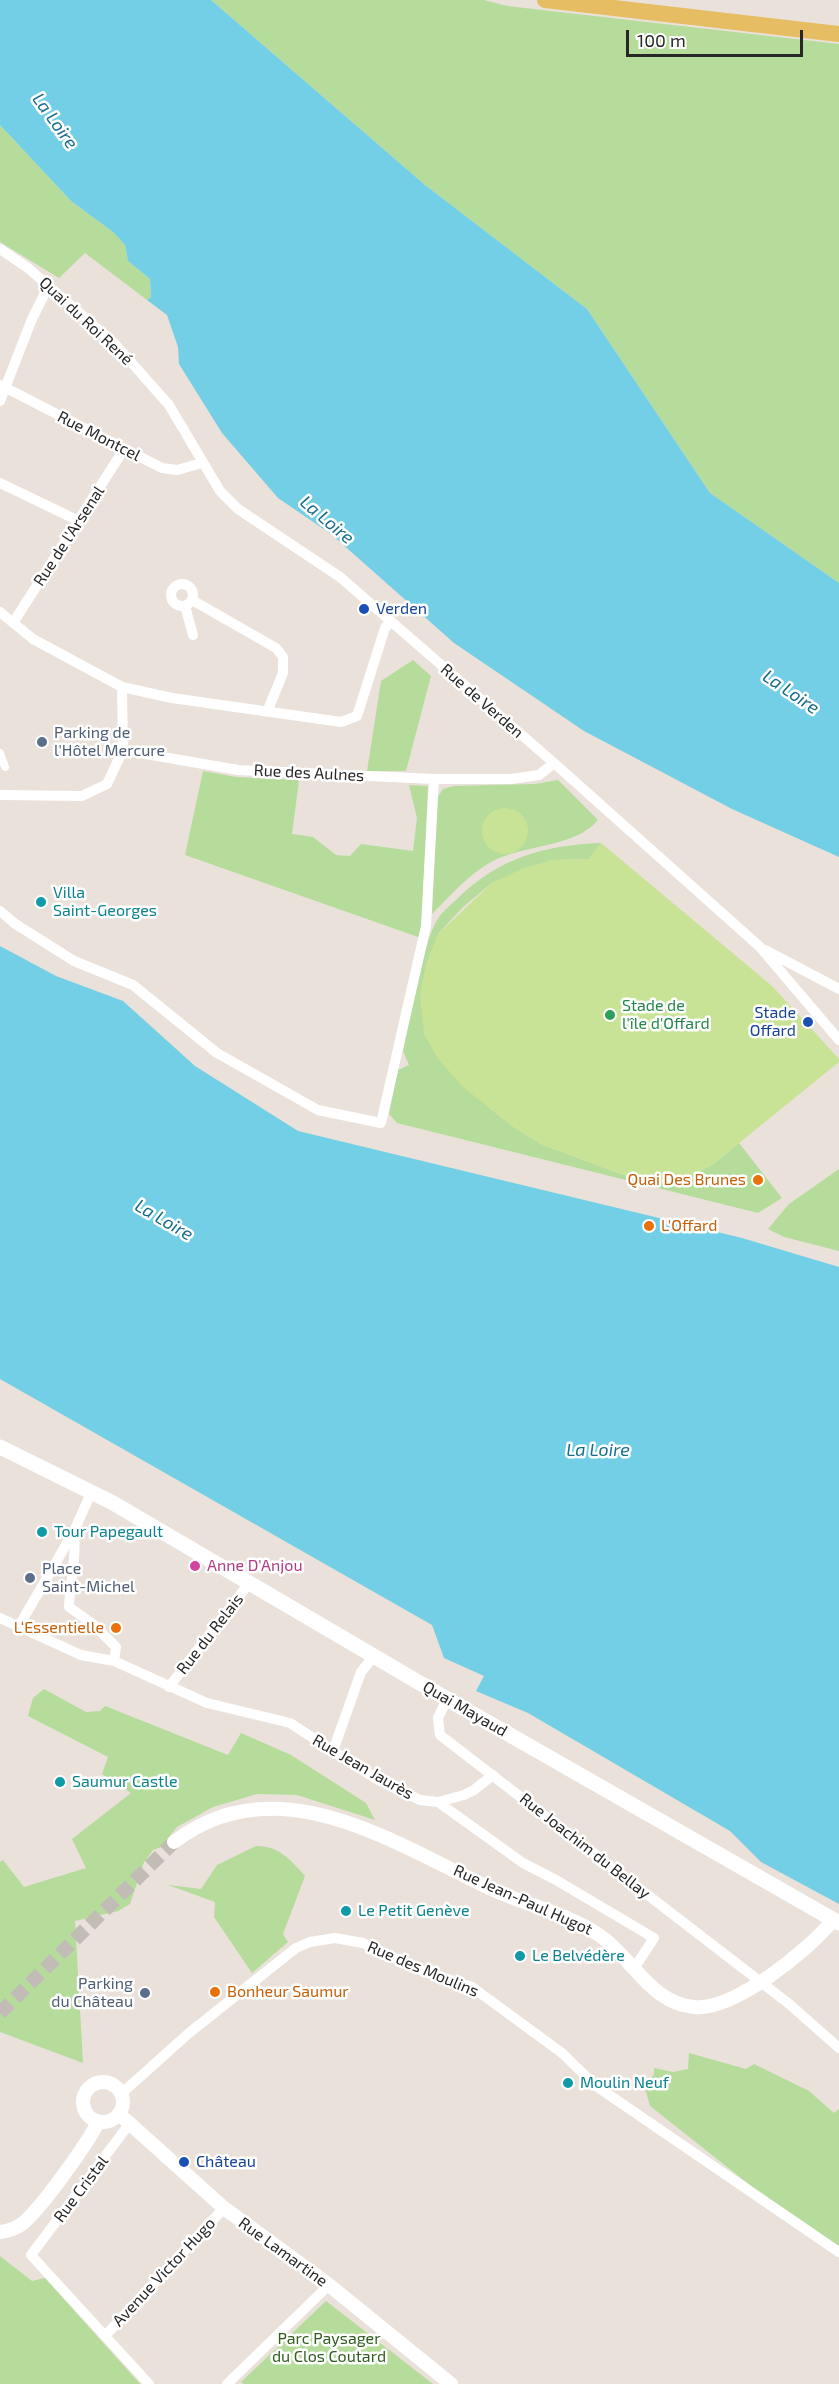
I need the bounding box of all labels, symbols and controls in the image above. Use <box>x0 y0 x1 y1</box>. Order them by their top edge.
scale bar <box>629 18 806 56</box>
text: 100 m <box>637 29 686 51</box>
water label: La Loire <box>28 89 82 153</box>
street label: Quai du Roi René <box>35 273 137 369</box>
street label: Rue Montcel <box>54 407 144 465</box>
street label: Rue de l'Arsenal <box>29 482 109 590</box>
water label: La Loire <box>296 491 358 549</box>
place label: Verden <box>376 599 427 619</box>
marker: Verden <box>357 602 371 616</box>
street label: Rue de Verden <box>437 660 527 742</box>
water label: La Loire <box>759 665 823 719</box>
place label: Parking de l'Hôtel Mercure <box>54 723 165 761</box>
marker: Parking de l'Hôtel Mercure <box>35 735 49 749</box>
street label: Rue des Aulnes <box>253 761 365 785</box>
place label: Villa Saint-Georges <box>53 883 157 921</box>
marker: Villa Saint-Georges <box>34 895 48 909</box>
place label: Stade de l'île d'Offard <box>622 996 710 1034</box>
place label: Stade Offard <box>750 1003 796 1041</box>
marker: Stade de l'île d'Offard <box>603 1008 617 1022</box>
marker: Stade Offard <box>801 1015 815 1029</box>
place label: Quai Des Brunes <box>627 1170 746 1190</box>
marker: Quai Des Brunes <box>751 1173 765 1187</box>
water label: La Loire <box>131 1195 197 1245</box>
place label: L'Offard <box>661 1216 717 1236</box>
marker: L'Offard <box>642 1219 656 1233</box>
water label: La Loire <box>566 1439 630 1461</box>
place label: Tour Papegault <box>54 1522 163 1542</box>
marker: Tour Papegault <box>35 1525 49 1539</box>
place label: Anne D'Anjou <box>207 1556 303 1576</box>
place label: Place Saint-Michel <box>42 1559 135 1597</box>
marker: Anne D'Anjou <box>188 1559 202 1573</box>
marker: Place Saint-Michel <box>23 1571 37 1585</box>
street label: Rue du Relais <box>173 1590 247 1678</box>
place label: L‘Essentielle <box>14 1618 104 1638</box>
marker: L‘Essentielle <box>109 1621 123 1635</box>
street label: Quai Mayaud <box>419 1677 511 1741</box>
street label: Rue Jean Jaurès <box>309 1730 417 1804</box>
place label: Saumur Castle <box>72 1772 177 1792</box>
marker: Saumur Castle <box>53 1775 67 1789</box>
street label: Rue Joachim du Bellay <box>516 1789 654 1903</box>
street label: Rue Jean-Paul Hugot <box>451 1861 595 1939</box>
place label: Le Petit Genève <box>358 1901 469 1921</box>
marker: Le Petit Genève <box>339 1904 353 1918</box>
street label: Rue des Moulins <box>364 1937 482 2001</box>
place label: Le Belvédère <box>532 1946 625 1966</box>
marker: Le Belvédère <box>513 1949 527 1963</box>
place label: Parking du Château <box>51 1974 133 2012</box>
place label: Bonheur Saumur <box>227 1982 349 2002</box>
marker: Bonheur Saumur <box>208 1985 222 1999</box>
marker: Parking du Château <box>138 1986 152 2000</box>
place label: Moulin Neuf <box>580 2073 669 2093</box>
marker: Moulin Neuf <box>561 2076 575 2090</box>
street label: Rue Cristal <box>50 2152 112 2226</box>
place label: Château <box>196 2152 256 2172</box>
marker: Château <box>177 2155 191 2169</box>
street label: Rue Lamartine <box>235 2213 331 2291</box>
street label: Avenue Victor Hugo <box>109 2214 219 2330</box>
park label: Parc Paysager du Clos Coutard <box>272 2329 386 2367</box>

